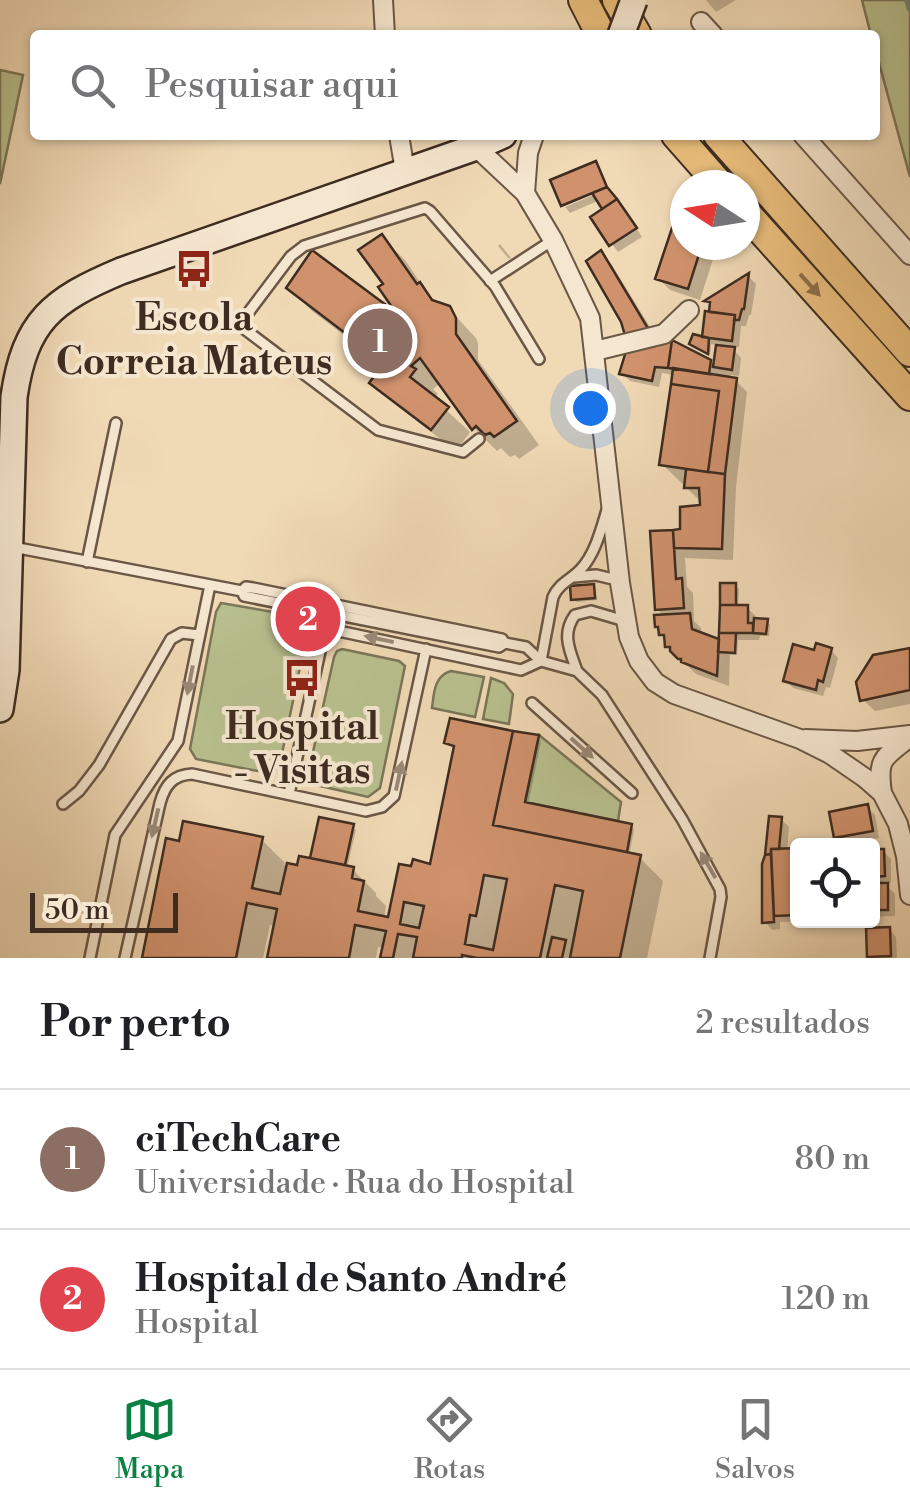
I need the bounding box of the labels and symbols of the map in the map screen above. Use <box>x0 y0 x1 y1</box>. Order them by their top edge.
north arrow <box>670 170 760 260</box>
bus stop icon: Escola Correia Mateus <box>173 248 215 290</box>
one-way arrow <box>799 272 821 297</box>
place label: Escola Correia Mateus <box>56 295 332 386</box>
pin: 1 <box>348 304 412 378</box>
your location <box>565 383 616 434</box>
pin: 2 <box>276 582 340 656</box>
one-way arrow <box>363 631 394 647</box>
bus stop icon: Hospital - Visitas <box>281 657 323 699</box>
one-way arrow <box>182 665 197 696</box>
place label: Hospital - Visitas <box>225 704 379 795</box>
one-way arrow <box>569 737 594 759</box>
one-way arrow <box>391 760 407 791</box>
one-way arrow <box>147 808 163 839</box>
one-way arrow <box>700 850 717 879</box>
scale bar <box>30 888 178 933</box>

